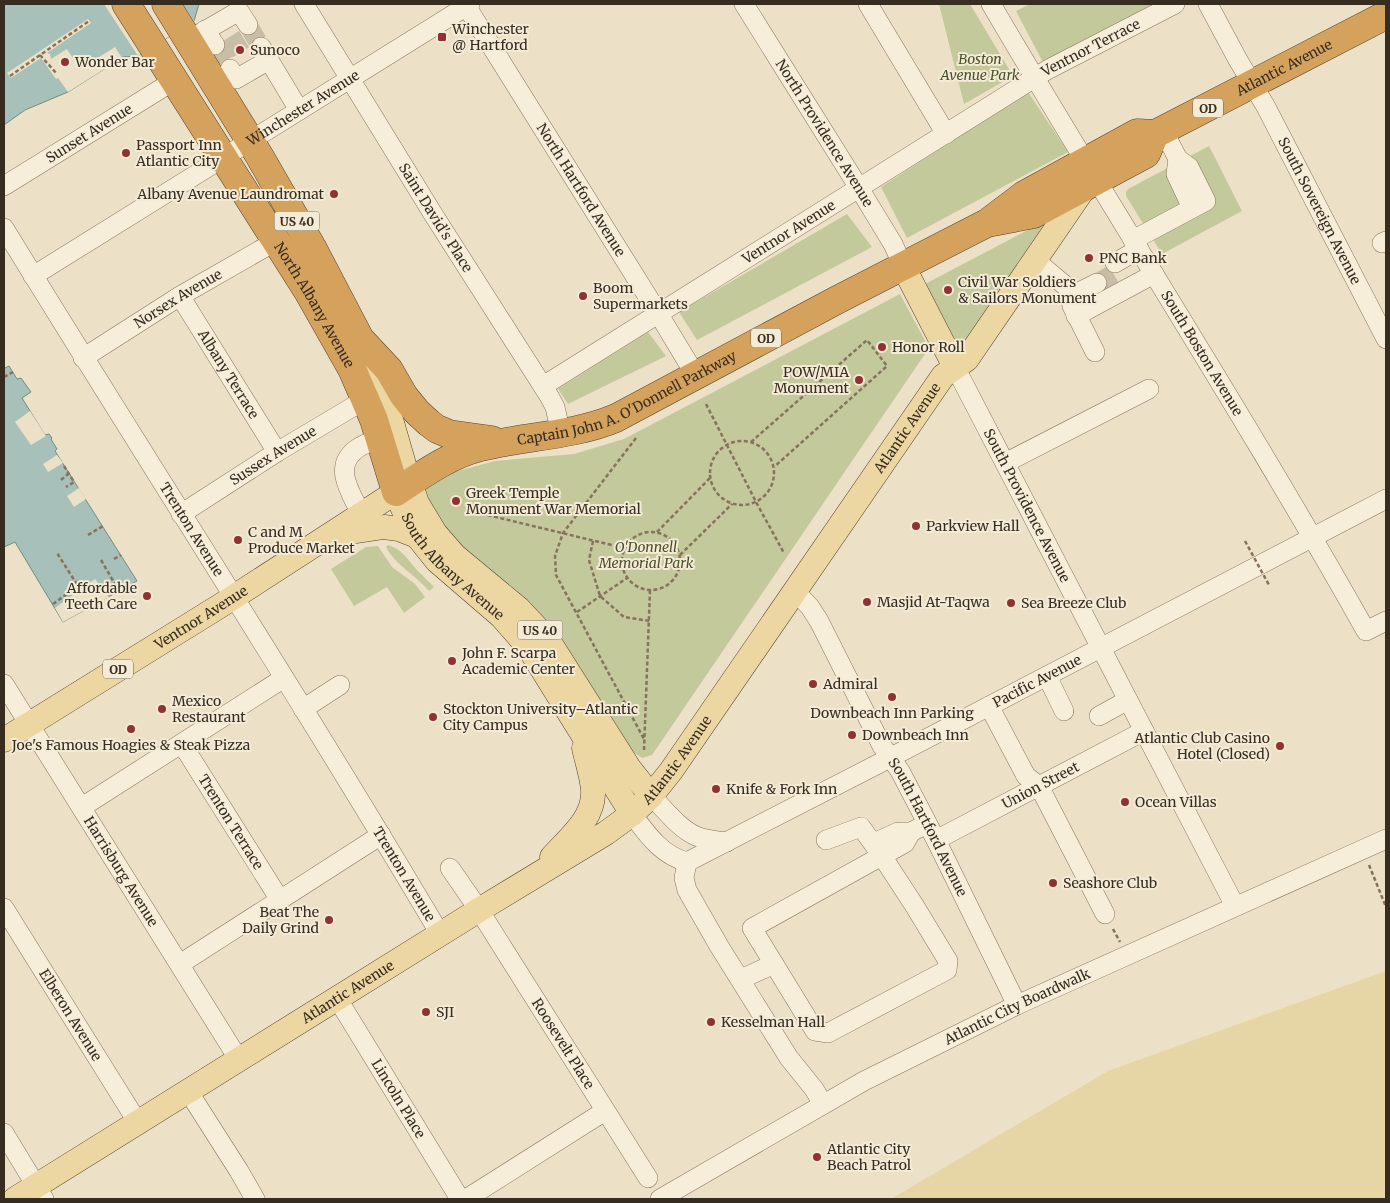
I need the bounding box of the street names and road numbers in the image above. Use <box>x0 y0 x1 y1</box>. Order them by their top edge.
street label: Ventnor Terrace <box>1037 15 1143 81</box>
street label: Atlantic Avenue <box>1232 35 1335 100</box>
street label: North Providence Avenue <box>772 56 877 210</box>
street label: Winchester Avenue <box>242 66 363 150</box>
road number: OD <box>1193 99 1223 118</box>
street label: Sunset Avenue <box>42 100 136 167</box>
street label: North Hartford Avenue <box>533 120 629 260</box>
street label: South Sovereign Avenue <box>1274 134 1365 287</box>
street label: Saint David's Place <box>395 160 477 276</box>
street label: Ventnor Avenue <box>738 196 839 268</box>
road number: US 40 <box>274 212 320 230</box>
street label: North Albany Avenue <box>270 239 358 371</box>
street label: Norsex Avenue <box>130 265 225 332</box>
street label: South Boston Avenue <box>1157 287 1247 419</box>
street label: Albany Terrace <box>194 325 263 422</box>
road number: OD <box>751 328 781 348</box>
street label: Captain John A. O'Donnell Parkway <box>516 346 740 449</box>
street label: Atlantic Avenue <box>869 379 945 477</box>
street label: Sussex Avenue <box>226 422 320 489</box>
street label: South Providence Avenue <box>980 426 1074 585</box>
street label: Trenton Avenue <box>156 479 228 580</box>
street label: South Albany Avenue <box>397 509 508 624</box>
street label: Ventnor Avenue <box>150 581 251 654</box>
road number: US 40 <box>518 620 562 640</box>
street label: Pacific Avenue <box>990 651 1084 712</box>
road number: OD <box>103 660 133 679</box>
street label: Atlantic Avenue <box>638 712 715 809</box>
street label: South Hartford Avenue <box>884 754 971 899</box>
street label: Union Street <box>999 757 1083 813</box>
street label: Trenton Terrace <box>194 771 268 873</box>
street label: Harrisburg Avenue <box>80 813 162 930</box>
street label: Trenton Avenue <box>369 824 439 925</box>
street label: Atlantic Avenue <box>297 956 397 1028</box>
street label: Atlantic City Boardwalk <box>940 964 1093 1049</box>
street label: Elberon Avenue <box>35 966 106 1064</box>
street label: Roosevelt Place <box>528 995 599 1092</box>
street label: Lincoln Place <box>368 1056 430 1142</box>

